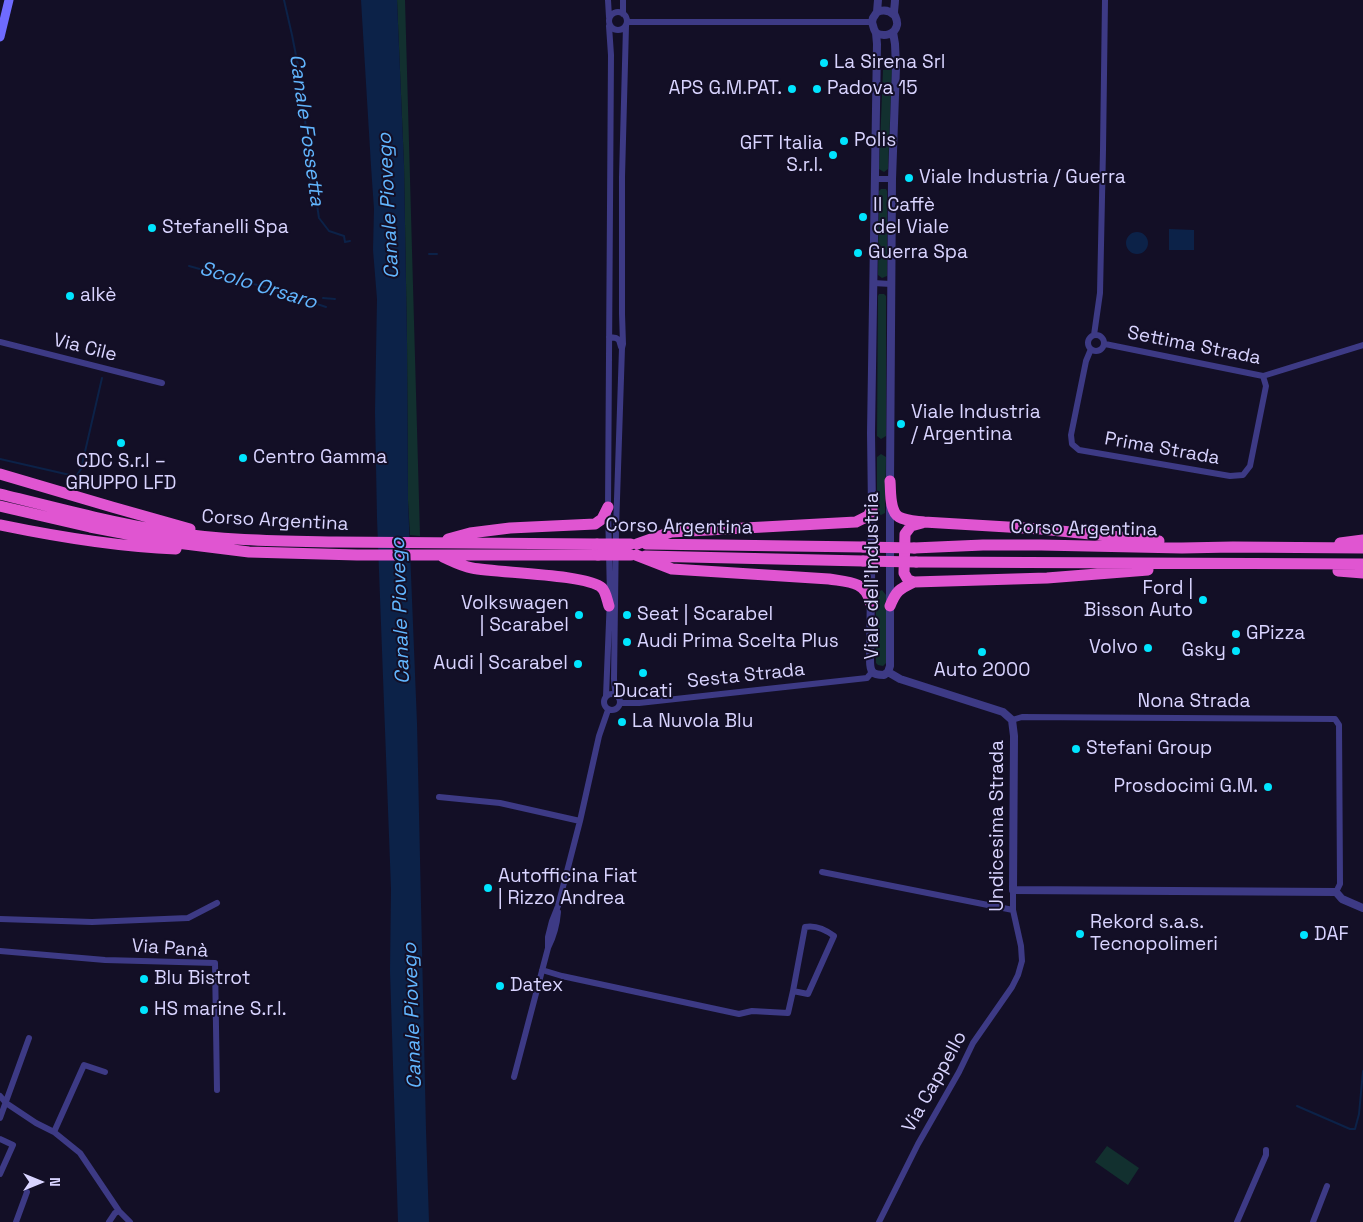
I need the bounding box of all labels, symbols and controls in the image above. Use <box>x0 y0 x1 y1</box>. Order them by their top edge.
place label: La Sirena Srl <box>834 52 945 74</box>
water label: Canale Fossetta <box>283 53 329 207</box>
marker: La Sirena Srl <box>818 57 830 69</box>
place label: APS G.M.PAT. <box>668 78 782 100</box>
place label: Padova 15 <box>827 78 918 100</box>
marker: APS G.M.PAT. <box>786 83 798 95</box>
marker: Padova 15 <box>811 83 823 95</box>
place label: Polis <box>854 130 896 152</box>
water label: Canale Piovego <box>373 132 405 280</box>
place label: GFT Italia S.r.l. <box>740 133 823 177</box>
marker: Polis <box>838 135 850 147</box>
marker: GFT Italia S.r.l. <box>827 149 839 161</box>
place label: Viale Industria / Guerra <box>919 167 1126 189</box>
marker: Viale Industria / Guerra <box>903 172 915 184</box>
place label: Il Caffè del Viale <box>873 195 949 239</box>
marker: Il Caffè del Viale <box>857 211 869 223</box>
place label: Stefanelli Spa <box>162 217 289 239</box>
marker: Stefanelli Spa <box>146 222 158 234</box>
place label: Guerra Spa <box>868 242 968 264</box>
marker: Guerra Spa <box>852 247 864 259</box>
water label: Scolo Orsaro <box>197 257 319 315</box>
place label: alkè <box>80 285 117 307</box>
marker: alkè <box>64 290 76 302</box>
street label: Settima Strada <box>1125 322 1263 370</box>
street label: Via Cile <box>51 329 119 367</box>
place label: Viale Industria / Argentina <box>911 402 1041 446</box>
marker: Viale Industria / Argentina <box>895 418 907 430</box>
street label: Prima Strada <box>1103 428 1221 470</box>
marker: CDC S.r.l – GRUPPO LFD <box>115 437 127 449</box>
place label: Centro Gamma <box>253 447 387 469</box>
place label: CDC S.r.l – GRUPPO LFD <box>66 451 176 495</box>
marker: Centro Gamma <box>237 452 249 464</box>
street label: Viale dell'Industria <box>862 492 884 660</box>
street label: Corso Argentina <box>201 506 349 536</box>
street label: Corso Argentina <box>605 514 753 540</box>
street label: Corso Argentina <box>1010 516 1158 542</box>
water label: Canale Piovego <box>386 537 416 685</box>
place label: Ford | Bisson Auto <box>1084 578 1193 622</box>
place label: Volkswagen | Scarabel <box>461 593 569 637</box>
marker: Ford | Bisson Auto <box>1197 594 1209 606</box>
place label: Seat | Scarabel <box>637 604 773 626</box>
marker: Volkswagen | Scarabel <box>573 609 585 621</box>
marker: Seat | Scarabel <box>621 609 633 621</box>
place label: GPizza <box>1246 623 1305 645</box>
marker: GPizza <box>1230 628 1242 640</box>
place label: Audi Prima Scelta Plus <box>637 631 839 653</box>
marker: Audi Prima Scelta Plus <box>621 636 633 648</box>
place label: Volvo <box>1089 637 1138 659</box>
place label: Gsky <box>1182 640 1226 662</box>
marker: Volvo <box>1142 642 1154 654</box>
marker: Gsky <box>1230 645 1242 657</box>
marker: Auto 2000 <box>976 646 988 658</box>
place label: Audi | Scarabel <box>433 653 568 675</box>
marker: Audi | Scarabel <box>572 658 584 670</box>
street label: Sesta Strada <box>686 658 806 694</box>
place label: Auto 2000 <box>934 660 1030 682</box>
marker: Ducati <box>637 667 649 679</box>
place label: Ducati <box>613 681 673 703</box>
street label: Nona Strada <box>1138 691 1250 713</box>
place label: La Nuvola Blu <box>632 711 753 733</box>
marker: La Nuvola Blu <box>616 716 628 728</box>
place label: Stefani Group <box>1086 738 1212 760</box>
street label: Undicesima Strada <box>987 740 1009 912</box>
marker: Stefani Group <box>1070 743 1082 755</box>
place label: Prosdocimi G.M. <box>1114 776 1258 798</box>
marker: Prosdocimi G.M. <box>1262 781 1274 793</box>
place label: Autofficina Fiat | Rizzo Andrea <box>498 866 638 910</box>
marker: Autofficina Fiat | Rizzo Andrea <box>482 882 494 894</box>
place label: Rekord s.a.s. Tecnopolimeri <box>1090 912 1218 956</box>
place label: DAF <box>1314 924 1349 946</box>
marker: Rekord s.a.s. Tecnopolimeri <box>1074 928 1086 940</box>
marker: DAF <box>1298 929 1310 941</box>
street label: Via Panà <box>131 935 209 963</box>
water label: Canale Piovego <box>398 942 428 1090</box>
place label: Blu Bistrot <box>154 968 250 990</box>
marker: Blu Bistrot <box>138 973 150 985</box>
place label: Datex <box>510 975 563 997</box>
marker: Datex <box>494 980 506 992</box>
place label: HS marine S.r.l. <box>154 999 287 1021</box>
marker: HS marine S.r.l. <box>138 1004 150 1016</box>
street label: Via Cappello <box>898 1027 972 1137</box>
north arrow <box>15 1157 65 1207</box>
text: N <box>46 1177 64 1187</box>

